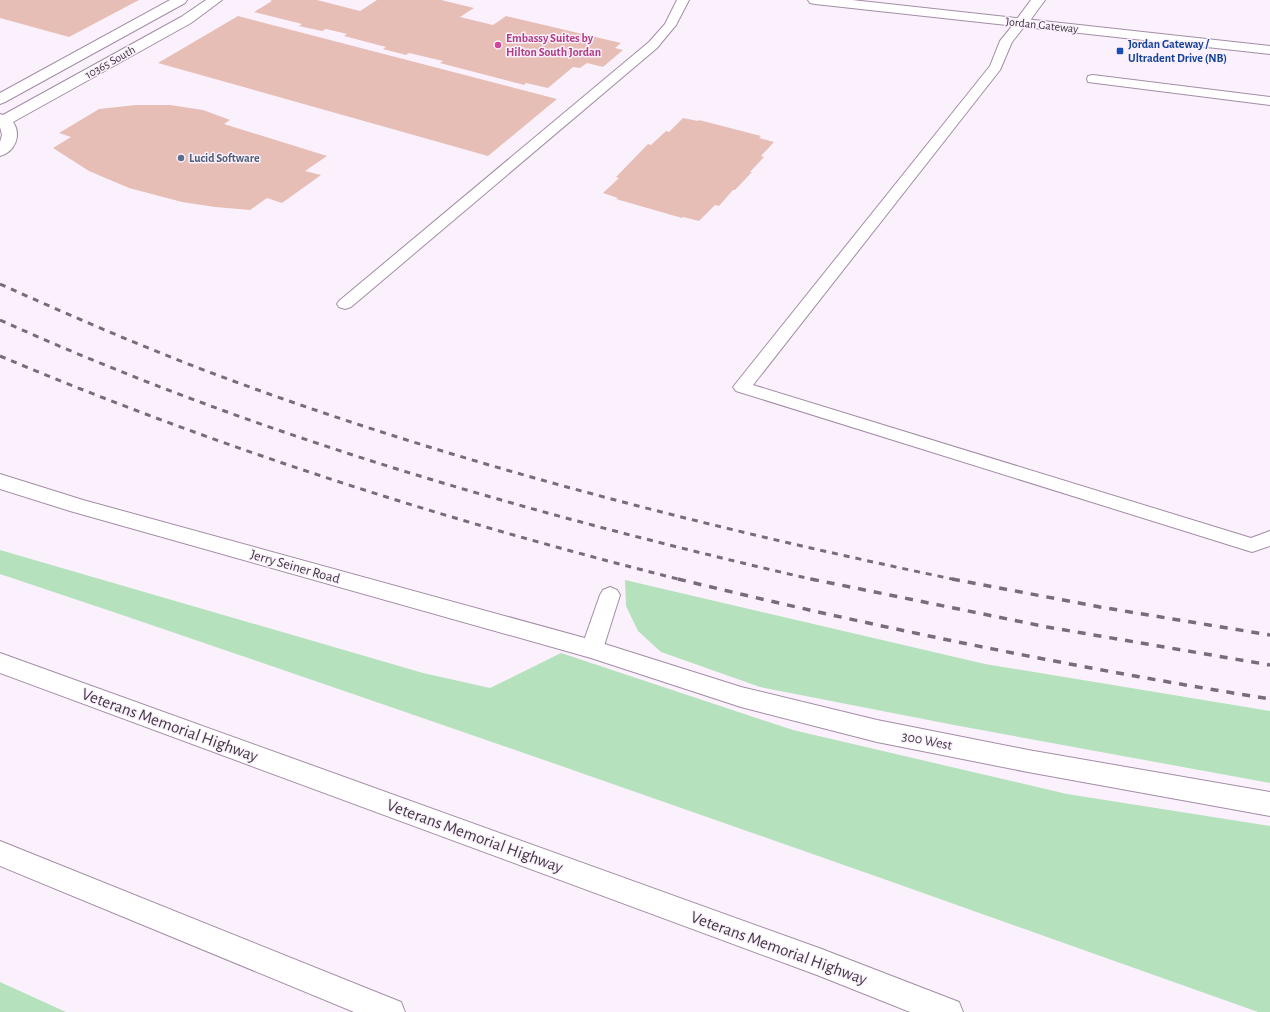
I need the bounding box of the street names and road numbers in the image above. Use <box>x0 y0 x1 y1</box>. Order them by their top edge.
street label: Jordan Gateway <box>1005 15 1079 36</box>
street label: 10365 South <box>83 43 137 81</box>
street label: Jerry Seiner Road <box>249 548 341 586</box>
street label: Veterans Memorial Highway <box>79 685 261 766</box>
street label: 300 West <box>901 729 954 753</box>
street label: Veterans Memorial Highway <box>384 796 566 877</box>
street label: Veterans Memorial Highway <box>688 908 870 989</box>

